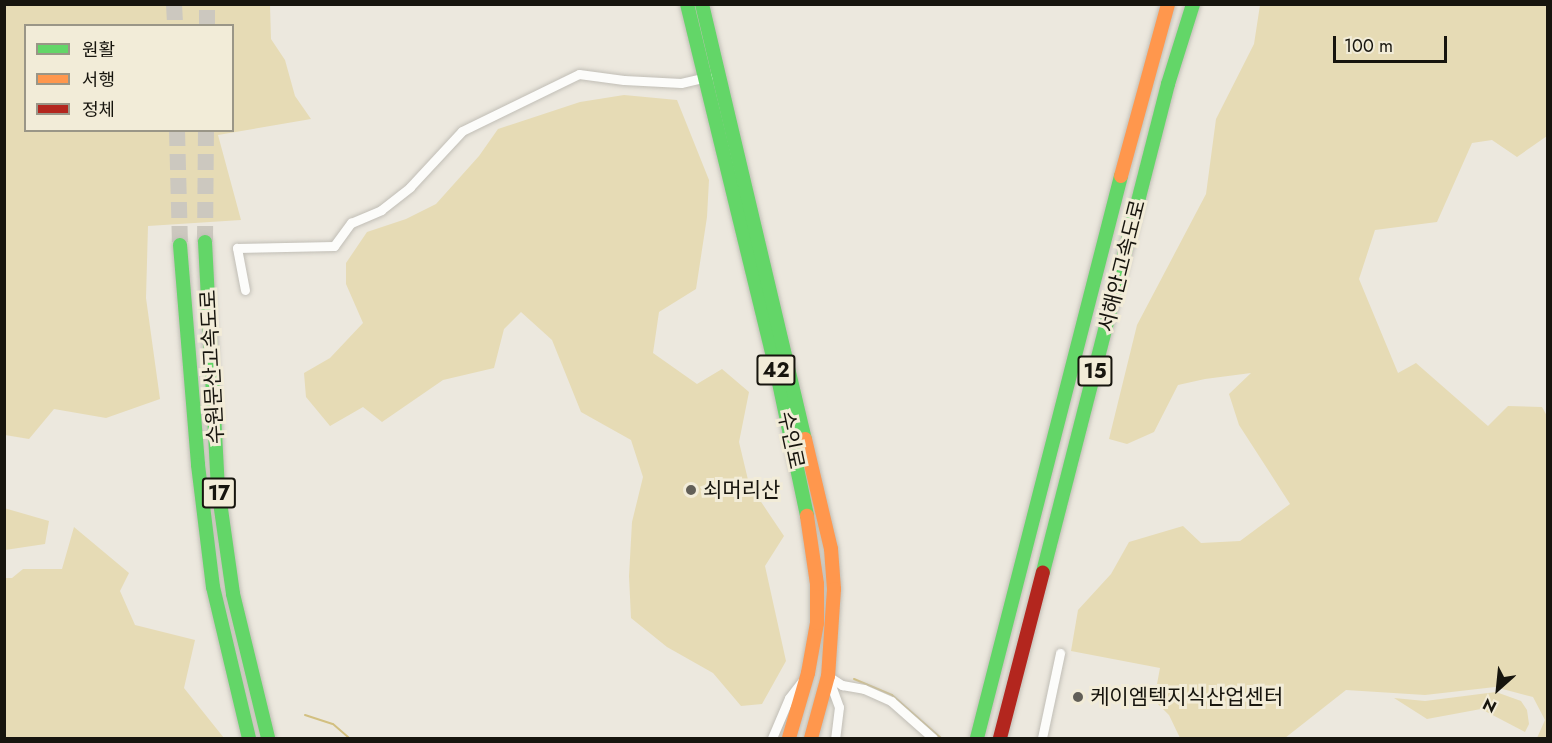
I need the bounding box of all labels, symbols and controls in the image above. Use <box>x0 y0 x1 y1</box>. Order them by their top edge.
legend <box>24 24 234 132</box>
scale bar <box>1336 24 1450 62</box>
text: 100 m <box>1344 33 1393 59</box>
text: 원활 <box>82 37 115 63</box>
text: 서행 <box>82 67 115 93</box>
text: 정체 <box>82 97 115 123</box>
street label: 서해안고속도로 <box>1093 197 1151 335</box>
street label: 수원문산고속도로 <box>195 289 229 445</box>
road number: 42 <box>755 353 797 387</box>
road number: 15 <box>1077 354 1113 388</box>
street label: 수인로 <box>773 409 809 471</box>
road number: 17 <box>201 476 237 510</box>
place label: 쇠머리산 <box>703 477 780 503</box>
marker: 쇠머리산 <box>684 483 698 497</box>
north arrow <box>1468 659 1528 719</box>
place label: 케이엠텍지식산업센터 <box>1090 684 1283 710</box>
marker: 케이엠텍지식산업센터 <box>1071 690 1085 704</box>
text: N <box>1479 692 1500 719</box>

